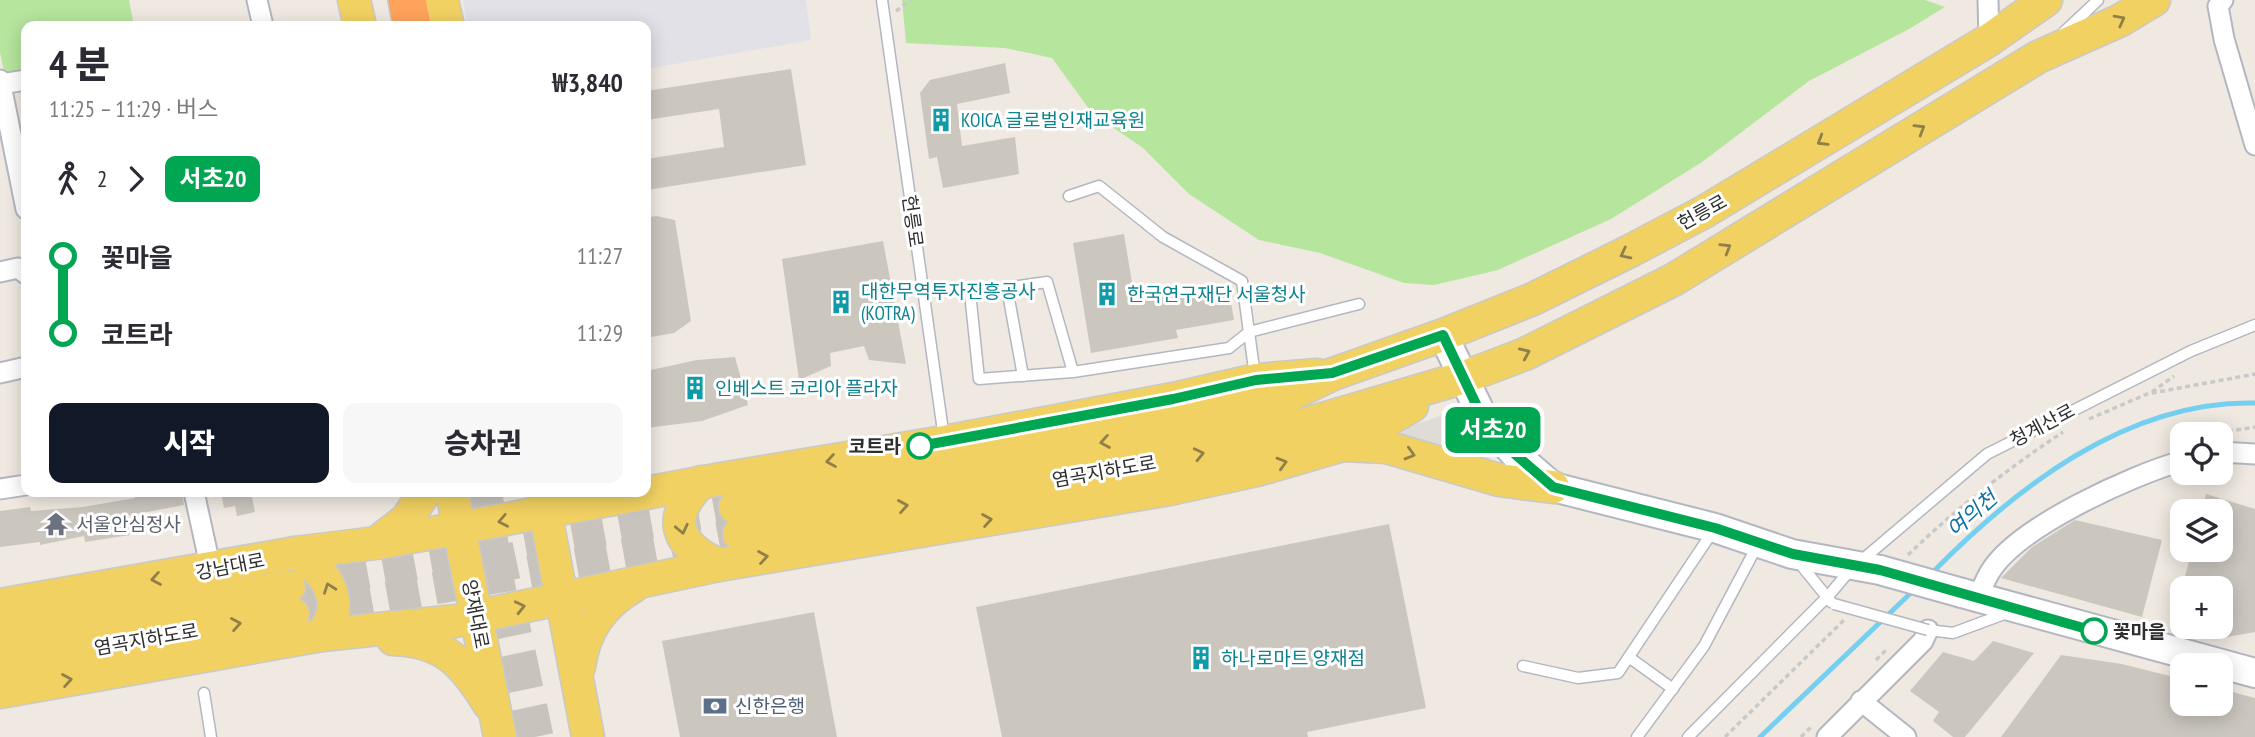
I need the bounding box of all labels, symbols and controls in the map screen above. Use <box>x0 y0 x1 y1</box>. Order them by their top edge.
one-way arrow <box>2112 15 2125 28</box>
text: 4 분 <box>49 39 110 88</box>
text: ₩3,840 <box>552 66 623 99</box>
text: 11:25 – 11:29 · 버스 <box>49 94 218 123</box>
building icon: KOICA 글로벌인재교육원 <box>927 106 955 134</box>
place label: KOICA 글로벌인재교육원 <box>961 108 1145 132</box>
one-way arrow <box>1913 124 1926 137</box>
one-way arrow <box>1817 132 1830 145</box>
icon: walk <box>49 160 87 198</box>
icon: forward <box>117 160 155 198</box>
text: 서초20 <box>179 163 246 194</box>
text: 2 <box>97 164 107 193</box>
street label: 헌릉로 <box>1673 189 1731 235</box>
street label: 헌릉로 <box>897 193 929 249</box>
text: 꽃마을 <box>101 241 173 274</box>
text: 11:27 <box>577 241 623 270</box>
one-way arrow <box>1719 243 1732 256</box>
one-way arrow <box>1620 245 1632 259</box>
place label: 대한무역투자진흥공사 (KOTRA) <box>861 279 1036 325</box>
building icon: 한국연구재단 서울청사 <box>1093 280 1121 308</box>
place label: 한국연구재단 서울청사 <box>1127 282 1306 306</box>
building icon: 대한무역투자진흥공사 (KOTRA) <box>827 288 855 316</box>
text: 코트라 <box>101 318 173 351</box>
text: 11:29 <box>577 318 623 347</box>
one-way arrow <box>1518 347 1530 361</box>
building icon: 인베스트 코리아 플라자 <box>681 374 709 402</box>
place label: 인베스트 코리아 플라자 <box>715 376 898 400</box>
street label: 청계산로 <box>2005 398 2079 452</box>
button: 시작 <box>49 403 329 483</box>
button: 승차권 <box>343 403 623 483</box>
line badge: 서초20 <box>1444 407 1542 453</box>
text: 서초20 <box>1459 414 1527 445</box>
map controls <box>2170 422 2233 716</box>
button: locate <box>2170 422 2233 485</box>
marker: 코트라 <box>907 433 933 459</box>
place label: 코트라 <box>849 434 902 458</box>
one-way arrow <box>1099 434 1111 449</box>
one-way arrow <box>1404 446 1416 461</box>
one-way arrow <box>1193 448 1205 463</box>
street label: 염곡지하도로 <box>1050 450 1158 492</box>
one-way arrow <box>825 453 837 468</box>
one-way arrow <box>1276 456 1288 471</box>
water label: 여의천 <box>1941 483 2004 543</box>
one-way arrow <box>897 499 908 514</box>
button: layers <box>2170 499 2233 562</box>
temple icon: 서울안심정사 <box>42 510 70 538</box>
place label: 서울안심정사 <box>76 512 181 536</box>
one-way arrow <box>497 512 509 527</box>
one-way arrow <box>981 513 993 528</box>
one-way arrow <box>673 523 688 535</box>
street label: 강남대로 <box>193 548 267 584</box>
one-way arrow <box>757 550 769 565</box>
one-way arrow <box>150 571 162 586</box>
button: + <box>2170 576 2233 639</box>
street label: 양재대로 <box>458 577 494 651</box>
one-way arrow <box>323 582 337 595</box>
one-way arrow <box>513 601 525 615</box>
one-way arrow <box>230 617 242 632</box>
street label: 염곡지하도로 <box>92 618 200 660</box>
marker: 꽃마을 <box>2081 618 2107 644</box>
place label: 꽃마을 <box>2113 619 2165 643</box>
building icon: 하나로마트 양재점 <box>1187 644 1215 672</box>
place label: 하나로마트 양재점 <box>1221 646 1365 670</box>
button: − <box>2170 653 2233 716</box>
one-way arrow <box>61 673 73 688</box>
bank icon: 신한은행 <box>701 692 729 720</box>
place label: 신한은행 <box>735 694 805 718</box>

